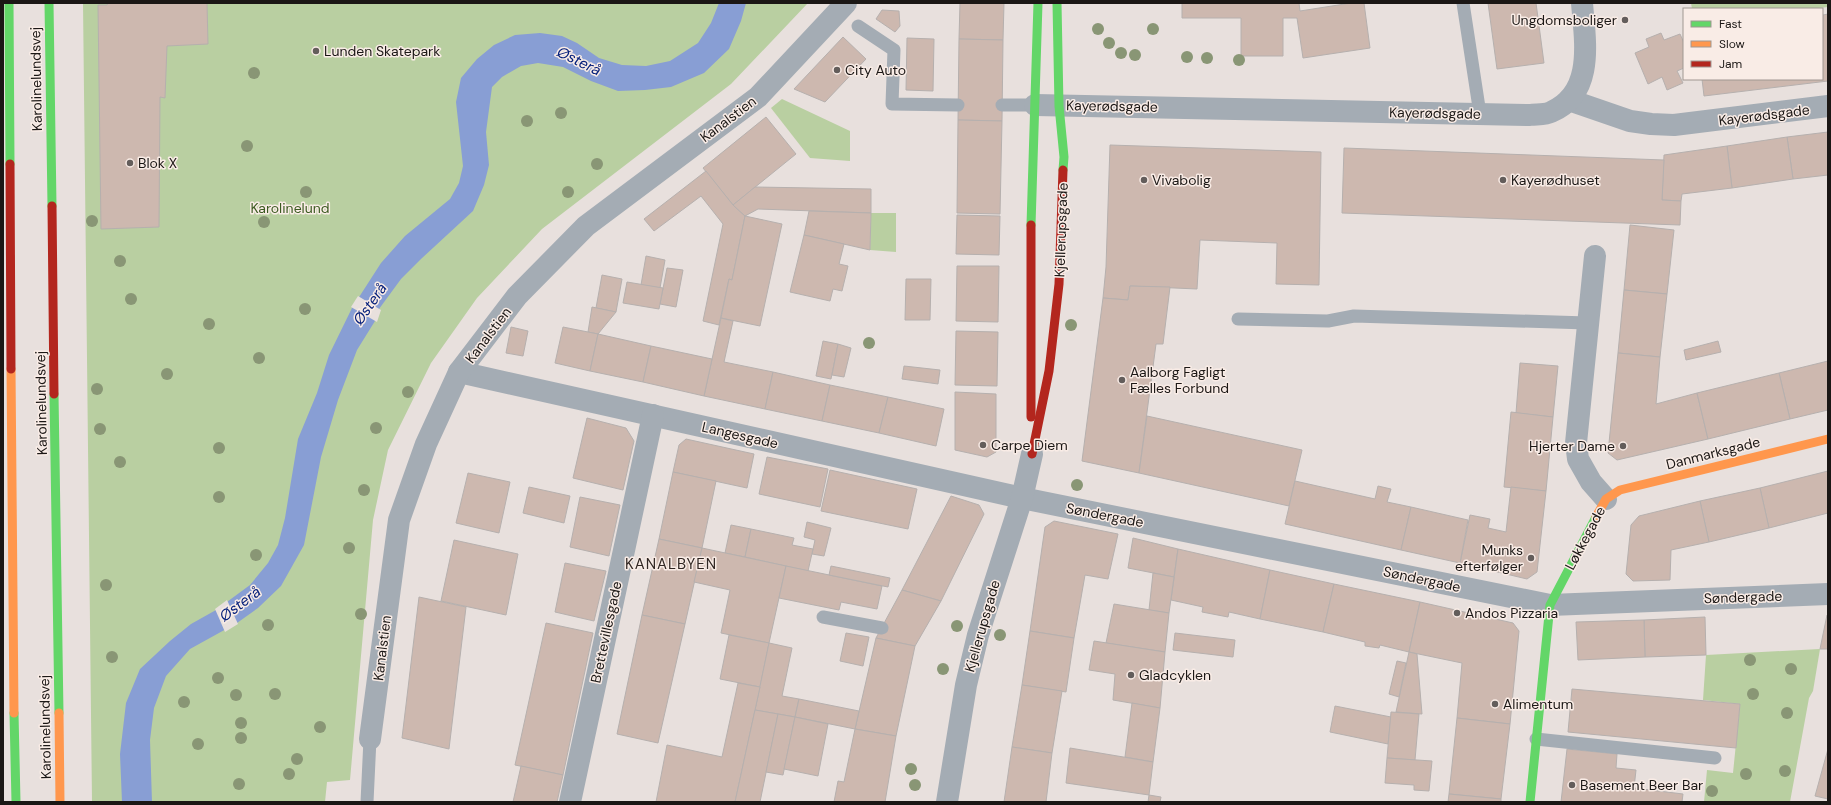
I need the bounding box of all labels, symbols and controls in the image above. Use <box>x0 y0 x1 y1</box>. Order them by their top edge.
legend <box>1683 8 1823 80</box>
place label: Ungdomsboliger <box>1511 11 1617 29</box>
marker: Ungdomsboliger <box>1620 15 1630 25</box>
text: Fast <box>1719 16 1742 32</box>
street label: Karolinelundsvej <box>26 27 46 131</box>
text: Slow <box>1719 36 1745 52</box>
water label: Østerå <box>553 41 604 80</box>
place label: Lunden Skatepark <box>324 42 440 60</box>
marker: Lunden Skatepark <box>311 46 321 56</box>
text: Jam <box>1719 56 1742 72</box>
place label: City Auto <box>845 61 906 79</box>
marker: City Auto <box>832 65 842 75</box>
street label: Kanalstien <box>696 92 760 146</box>
street label: Kayerødsgade <box>1066 96 1158 116</box>
street label: Kayerødsgade <box>1717 100 1811 130</box>
street label: Kayerødsgade <box>1389 103 1481 123</box>
place label: Blok X <box>138 154 177 172</box>
marker: Blok X <box>125 158 135 168</box>
place label: Vivabolig <box>1152 171 1211 189</box>
place label: Kayerødhuset <box>1511 171 1600 189</box>
marker: Vivabolig <box>1139 175 1149 185</box>
marker: Kayerødhuset <box>1498 175 1508 185</box>
street label: Kjellerupsgade <box>1050 182 1072 278</box>
park label: Karolinelund <box>250 199 330 217</box>
water label: Østerå <box>348 279 392 330</box>
street label: Kanalstien <box>461 303 515 367</box>
street label: Karolinelundsvej <box>31 351 51 455</box>
place label: Aalborg Fagligt Fælles Forbund <box>1130 363 1229 397</box>
marker: Aalborg Fagligt Fælles Forbund <box>1117 375 1127 385</box>
street label: Langesgade <box>700 417 780 453</box>
street label: Danmarksgade <box>1664 433 1762 473</box>
place label: Carpe Diem <box>991 436 1068 454</box>
place label: Hjerter Dame <box>1529 437 1615 455</box>
marker: Carpe Diem <box>978 440 988 450</box>
marker: Hjerter Dame <box>1618 441 1628 451</box>
street label: Søndergade <box>1065 499 1145 531</box>
street label: Løkkegade <box>1561 503 1609 573</box>
place label: Munks efterfølger <box>1455 541 1523 575</box>
marker: Munks efterfølger <box>1526 553 1536 563</box>
district label: KANALBYEN <box>625 554 717 574</box>
street label: Søndergade <box>1382 562 1462 596</box>
street label: Kjellerupsgade <box>960 578 1004 674</box>
street label: Brettevillesgade <box>586 579 626 685</box>
water label: Østerå <box>214 582 265 627</box>
street label: Søndergade <box>1703 587 1783 607</box>
place label: Andos Pizzaria <box>1465 604 1558 622</box>
marker: Andos Pizzaria <box>1452 608 1462 618</box>
street label: Kanalstien <box>369 614 395 682</box>
place label: Gladcyklen <box>1139 666 1211 684</box>
marker: Gladcyklen <box>1126 670 1136 680</box>
street label: Karolinelundsvej <box>35 675 55 779</box>
place label: Alimentum <box>1503 695 1573 713</box>
marker: Alimentum <box>1490 699 1500 709</box>
place label: Basement Beer Bar <box>1580 776 1703 794</box>
marker: Basement Beer Bar <box>1567 780 1577 790</box>

